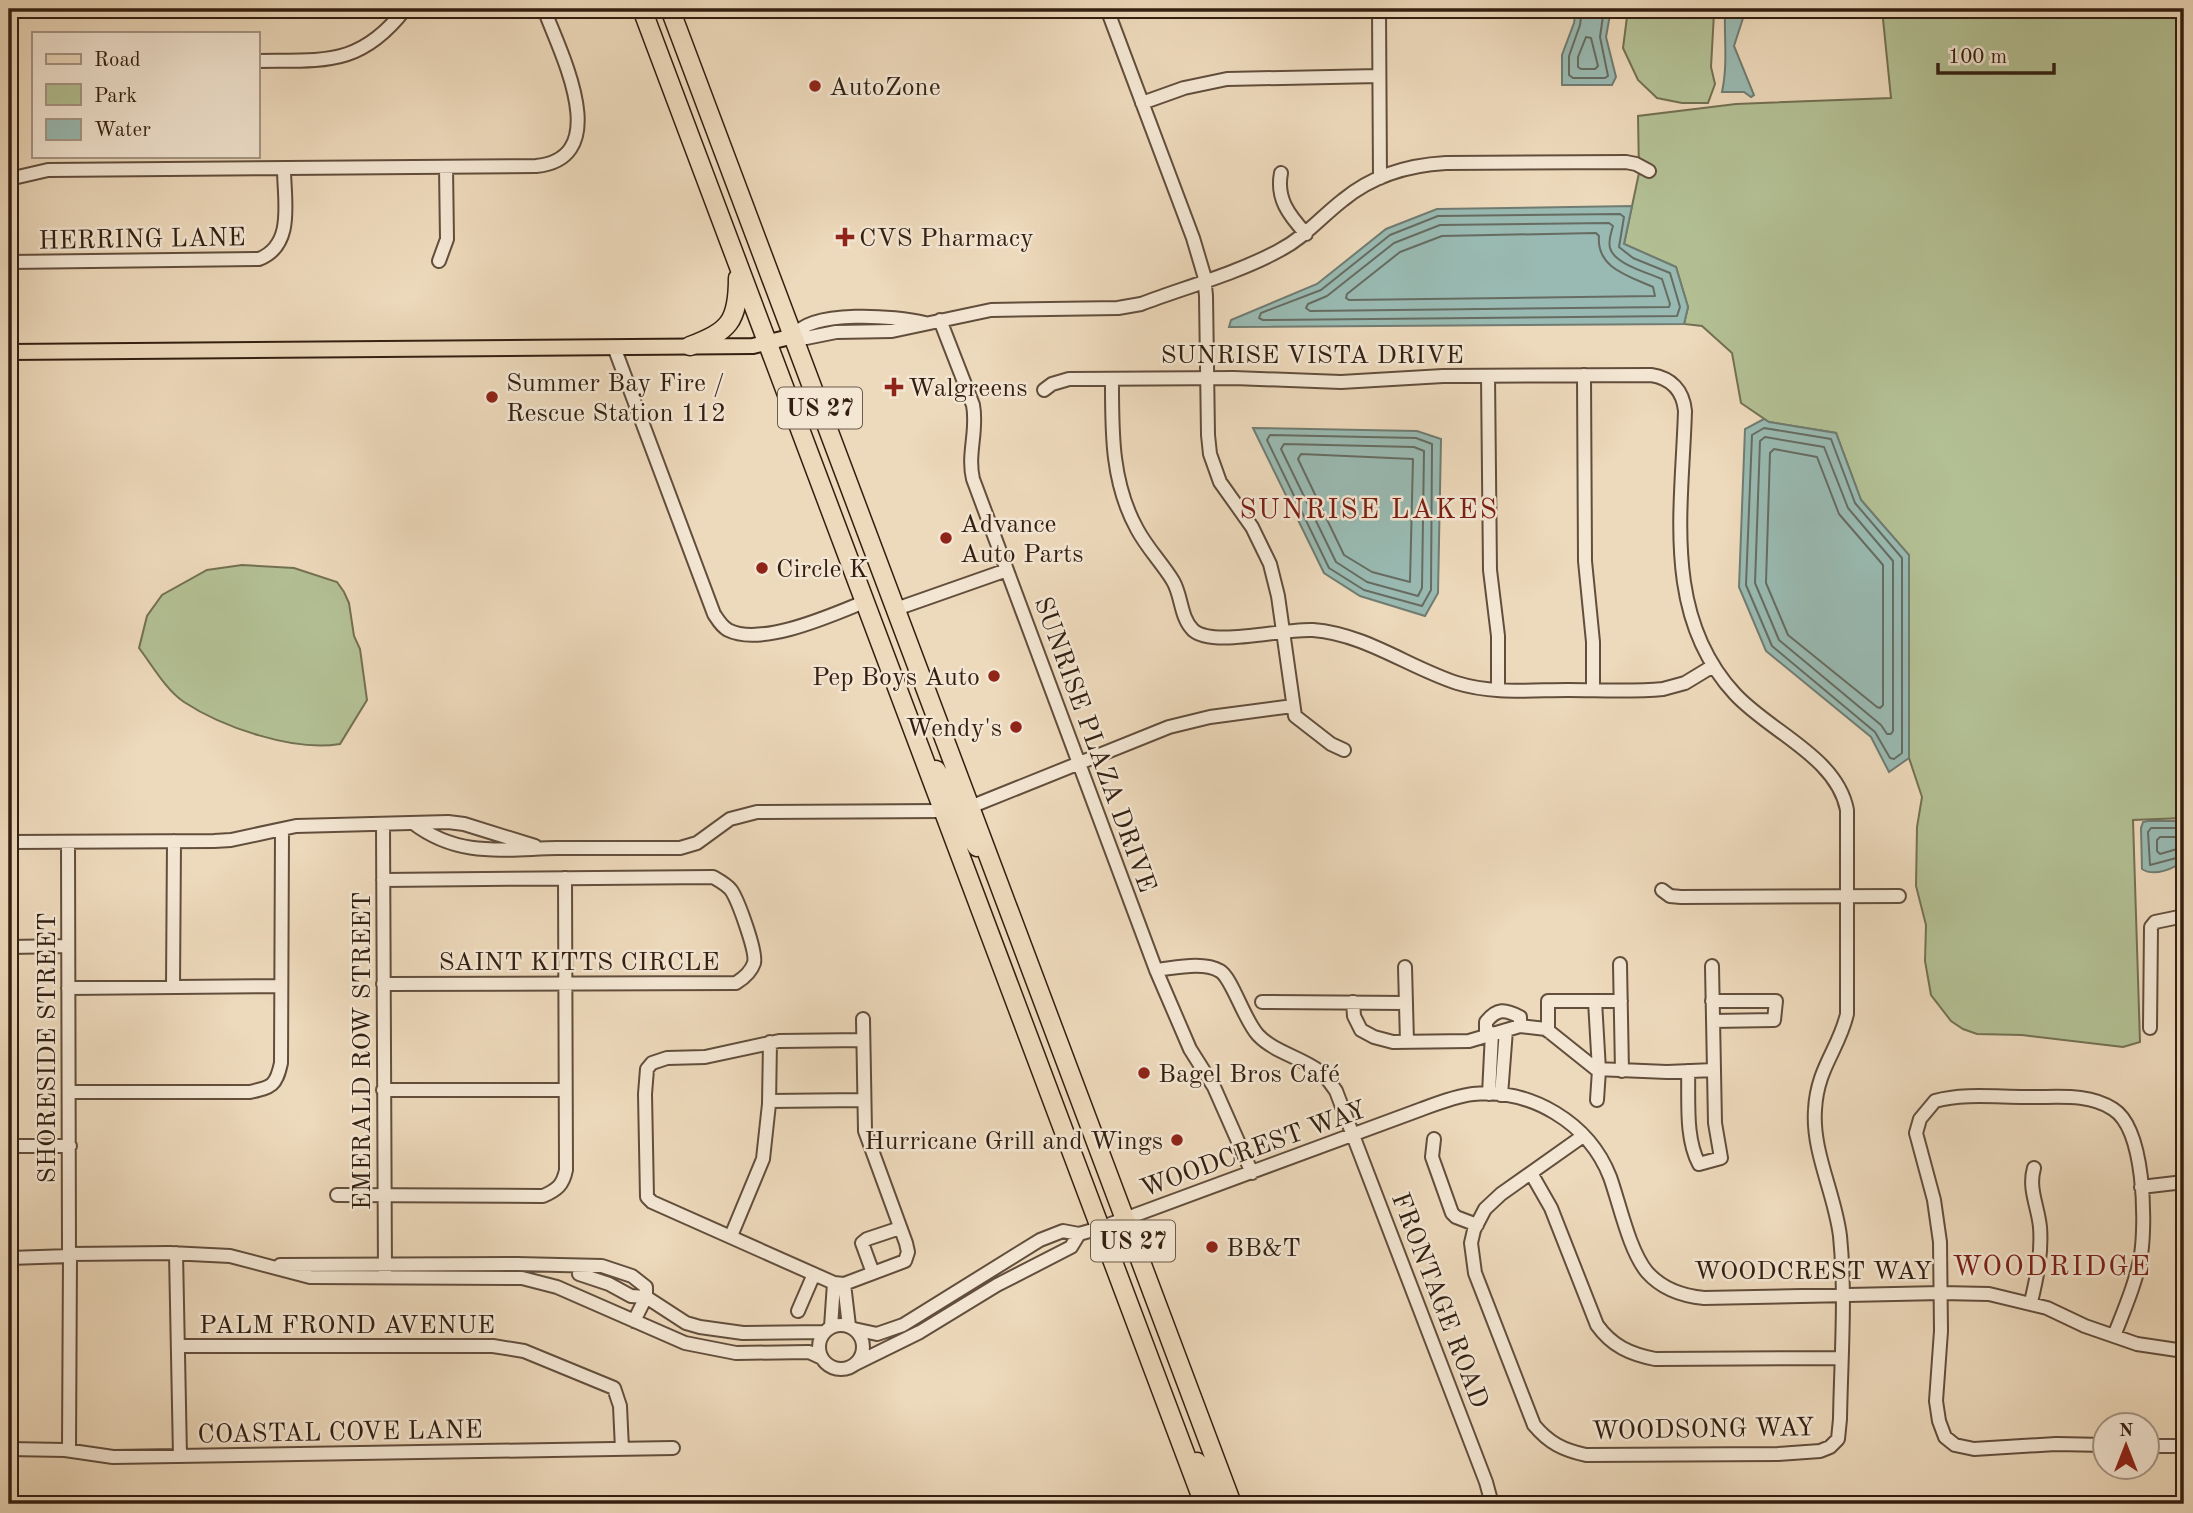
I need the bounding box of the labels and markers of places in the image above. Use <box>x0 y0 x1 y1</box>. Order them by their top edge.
place label: AutoZone <box>829 75 941 101</box>
marker: AutoZone <box>807 78 823 94</box>
place label: CVS Pharmacy <box>859 226 1034 252</box>
marker: CVS Pharmacy <box>837 229 853 245</box>
place label: Summer Bay Fire / Rescue Station 112 <box>506 371 726 427</box>
place label: Walgreens <box>908 376 1028 402</box>
marker: Walgreens <box>886 379 902 395</box>
marker: Summer Bay Fire / Rescue Station 112 <box>484 389 500 405</box>
place label: Advance Auto Parts <box>960 512 1083 568</box>
marker: Advance Auto Parts <box>938 530 954 546</box>
place label: Circle K <box>776 557 868 583</box>
marker: Circle K <box>754 560 770 576</box>
place label: Pep Boys Auto <box>812 665 980 691</box>
marker: Pep Boys Auto <box>986 668 1002 684</box>
place label: Wendy's <box>906 716 1002 742</box>
marker: Wendy's <box>1008 719 1024 735</box>
place label: Bagel Bros Café <box>1158 1062 1340 1088</box>
marker: Bagel Bros Café <box>1136 1065 1152 1081</box>
place label: Hurricane Grill and Wings <box>864 1129 1163 1155</box>
marker: Hurricane Grill and Wings <box>1169 1132 1185 1148</box>
place label: BB&T <box>1226 1236 1301 1262</box>
marker: BB&T <box>1204 1239 1220 1255</box>

